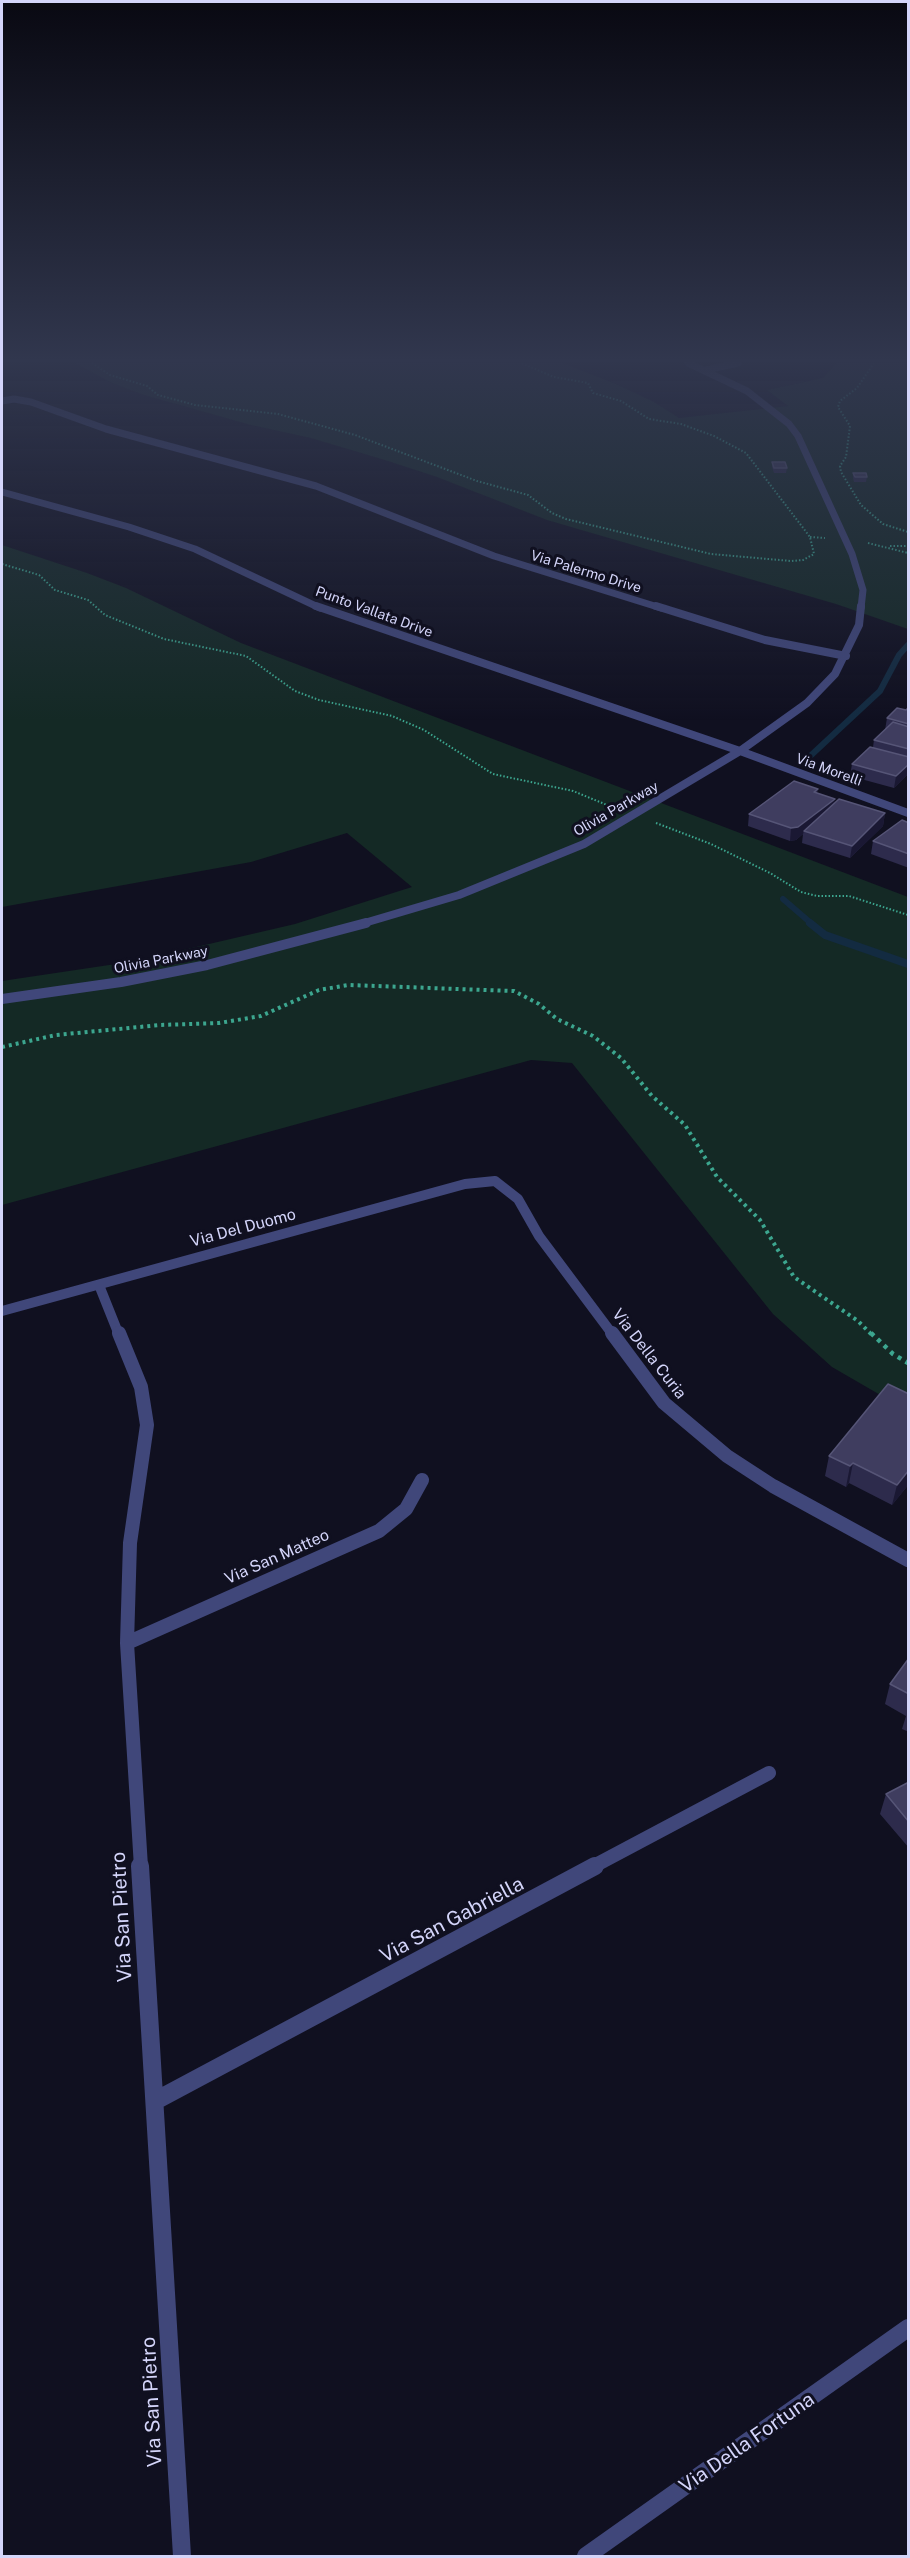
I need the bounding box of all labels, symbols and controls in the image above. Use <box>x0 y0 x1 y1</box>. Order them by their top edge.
street label: Via Palermo Drive <box>529 547 643 597</box>
street label: Punto Vallata Drive <box>313 583 435 641</box>
street label: Via Morelli <box>794 750 864 790</box>
street label: Olivia Parkway <box>571 778 661 840</box>
street label: Olivia Parkway <box>113 943 209 977</box>
street label: Via Del Duomo <box>188 1205 298 1251</box>
street label: Via Della Curia <box>608 1305 690 1403</box>
street label: Via San Matteo <box>222 1525 332 1589</box>
street label: Via San Pietro <box>107 1851 137 1983</box>
street label: Via San Gabriella <box>376 1872 528 1968</box>
street label: Via San Pietro <box>137 2336 167 2468</box>
street label: Via Della Fortuna <box>675 2387 819 2499</box>

